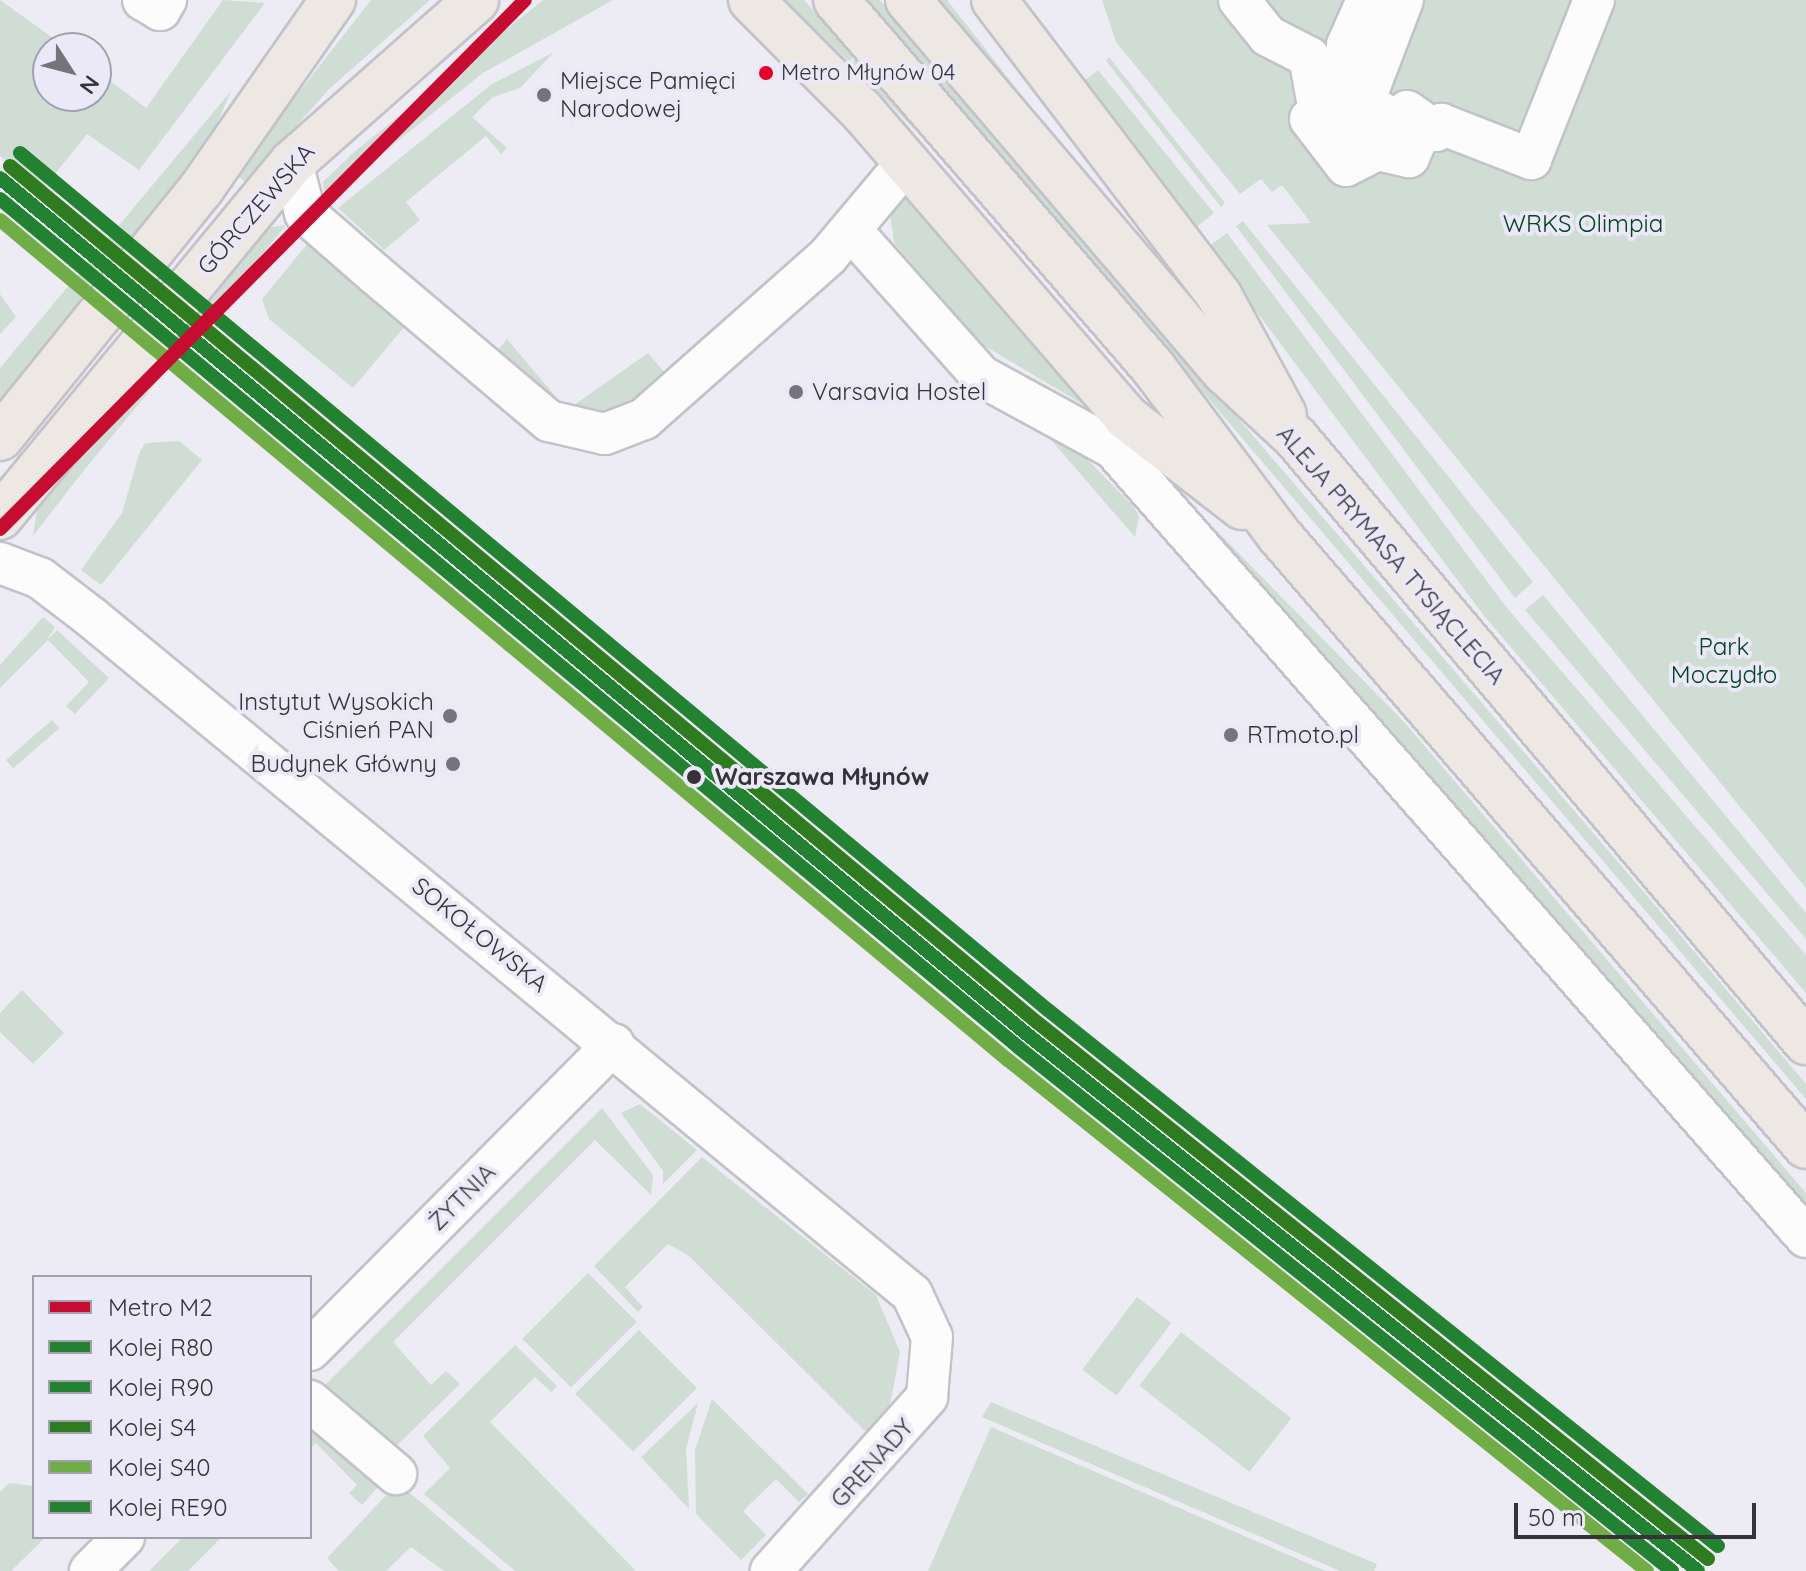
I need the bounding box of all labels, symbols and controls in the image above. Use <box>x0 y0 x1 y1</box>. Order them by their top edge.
north arrow <box>32 32 112 112</box>
place label: Metro Młynów 04 <box>781 60 955 86</box>
marker: Metro Młynów 04 <box>758 65 774 81</box>
place label: Miejsce Pamięci Narodowej <box>560 67 736 123</box>
text: N <box>74 70 106 100</box>
marker: Miejsce Pamięci Narodowej <box>535 86 553 104</box>
street label: GÓRCZEWSKA <box>191 138 321 280</box>
park label: WRKS Olimpia <box>1503 210 1663 238</box>
place label: Varsavia Hostel <box>812 378 986 406</box>
marker: Varsavia Hostel <box>787 383 805 401</box>
street label: ALEJA PRYMASA TYSIĄCLECIA <box>1271 420 1511 690</box>
park label: Park Moczydło <box>1671 633 1777 689</box>
place label: Instytut Wysokich Ciśnień PAN <box>238 688 434 744</box>
marker: Instytut Wysokich Ciśnień PAN <box>441 707 459 725</box>
place label: RTmoto.pl <box>1247 721 1359 749</box>
marker: RTmoto.pl <box>1222 726 1240 744</box>
place label: Budynek Główny <box>251 750 437 778</box>
marker: Budynek Główny <box>444 755 462 773</box>
marker: Warszawa Młynów <box>680 763 708 791</box>
place label: Warszawa Młynów <box>715 763 929 791</box>
street label: SOKOŁOWSKA <box>406 872 554 998</box>
street label: ŻYTNIA <box>423 1158 501 1236</box>
legend <box>32 1275 312 1539</box>
text: Metro M2 <box>108 1292 212 1322</box>
text: Kolej R80 <box>108 1332 213 1362</box>
text: Kolej R90 <box>108 1372 214 1402</box>
text: Kolej S4 <box>108 1412 196 1442</box>
street label: GRENADY <box>825 1413 919 1513</box>
text: Kolej S40 <box>108 1452 210 1482</box>
scale bar <box>1518 1487 1760 1537</box>
text: Kolej RE90 <box>108 1492 227 1522</box>
text: 50 m <box>1528 1502 1584 1532</box>

